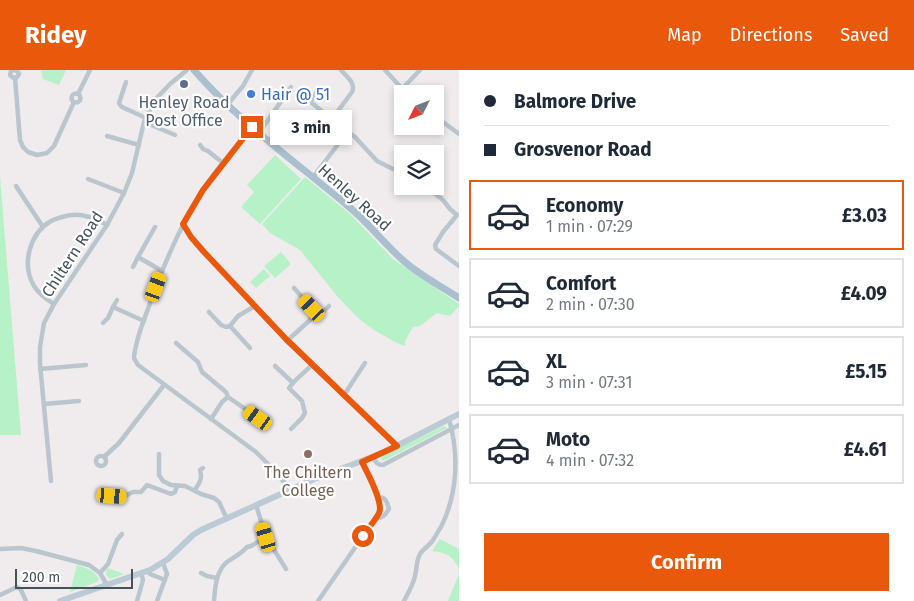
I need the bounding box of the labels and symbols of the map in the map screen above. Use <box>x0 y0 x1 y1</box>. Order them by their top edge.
marker: Henley Road Post Office <box>178 78 190 90</box>
place label: Hair @ 51 <box>261 85 330 104</box>
north arrow <box>394 85 444 135</box>
marker: Hair @ 51 <box>245 88 257 100</box>
place label: Henley Road Post Office <box>138 93 230 130</box>
callout: 3 min <box>270 110 352 144</box>
route end <box>241 116 263 138</box>
street label: Henley Road <box>314 160 395 235</box>
street label: Chiltern Road <box>38 208 107 301</box>
car <box>143 270 168 304</box>
car <box>296 292 327 324</box>
car <box>241 403 274 433</box>
marker: The Chiltern College <box>302 448 314 460</box>
place label: The Chiltern College <box>264 463 352 500</box>
car <box>96 487 127 505</box>
car <box>254 520 277 554</box>
route start <box>352 525 374 547</box>
scale bar <box>15 566 132 589</box>

